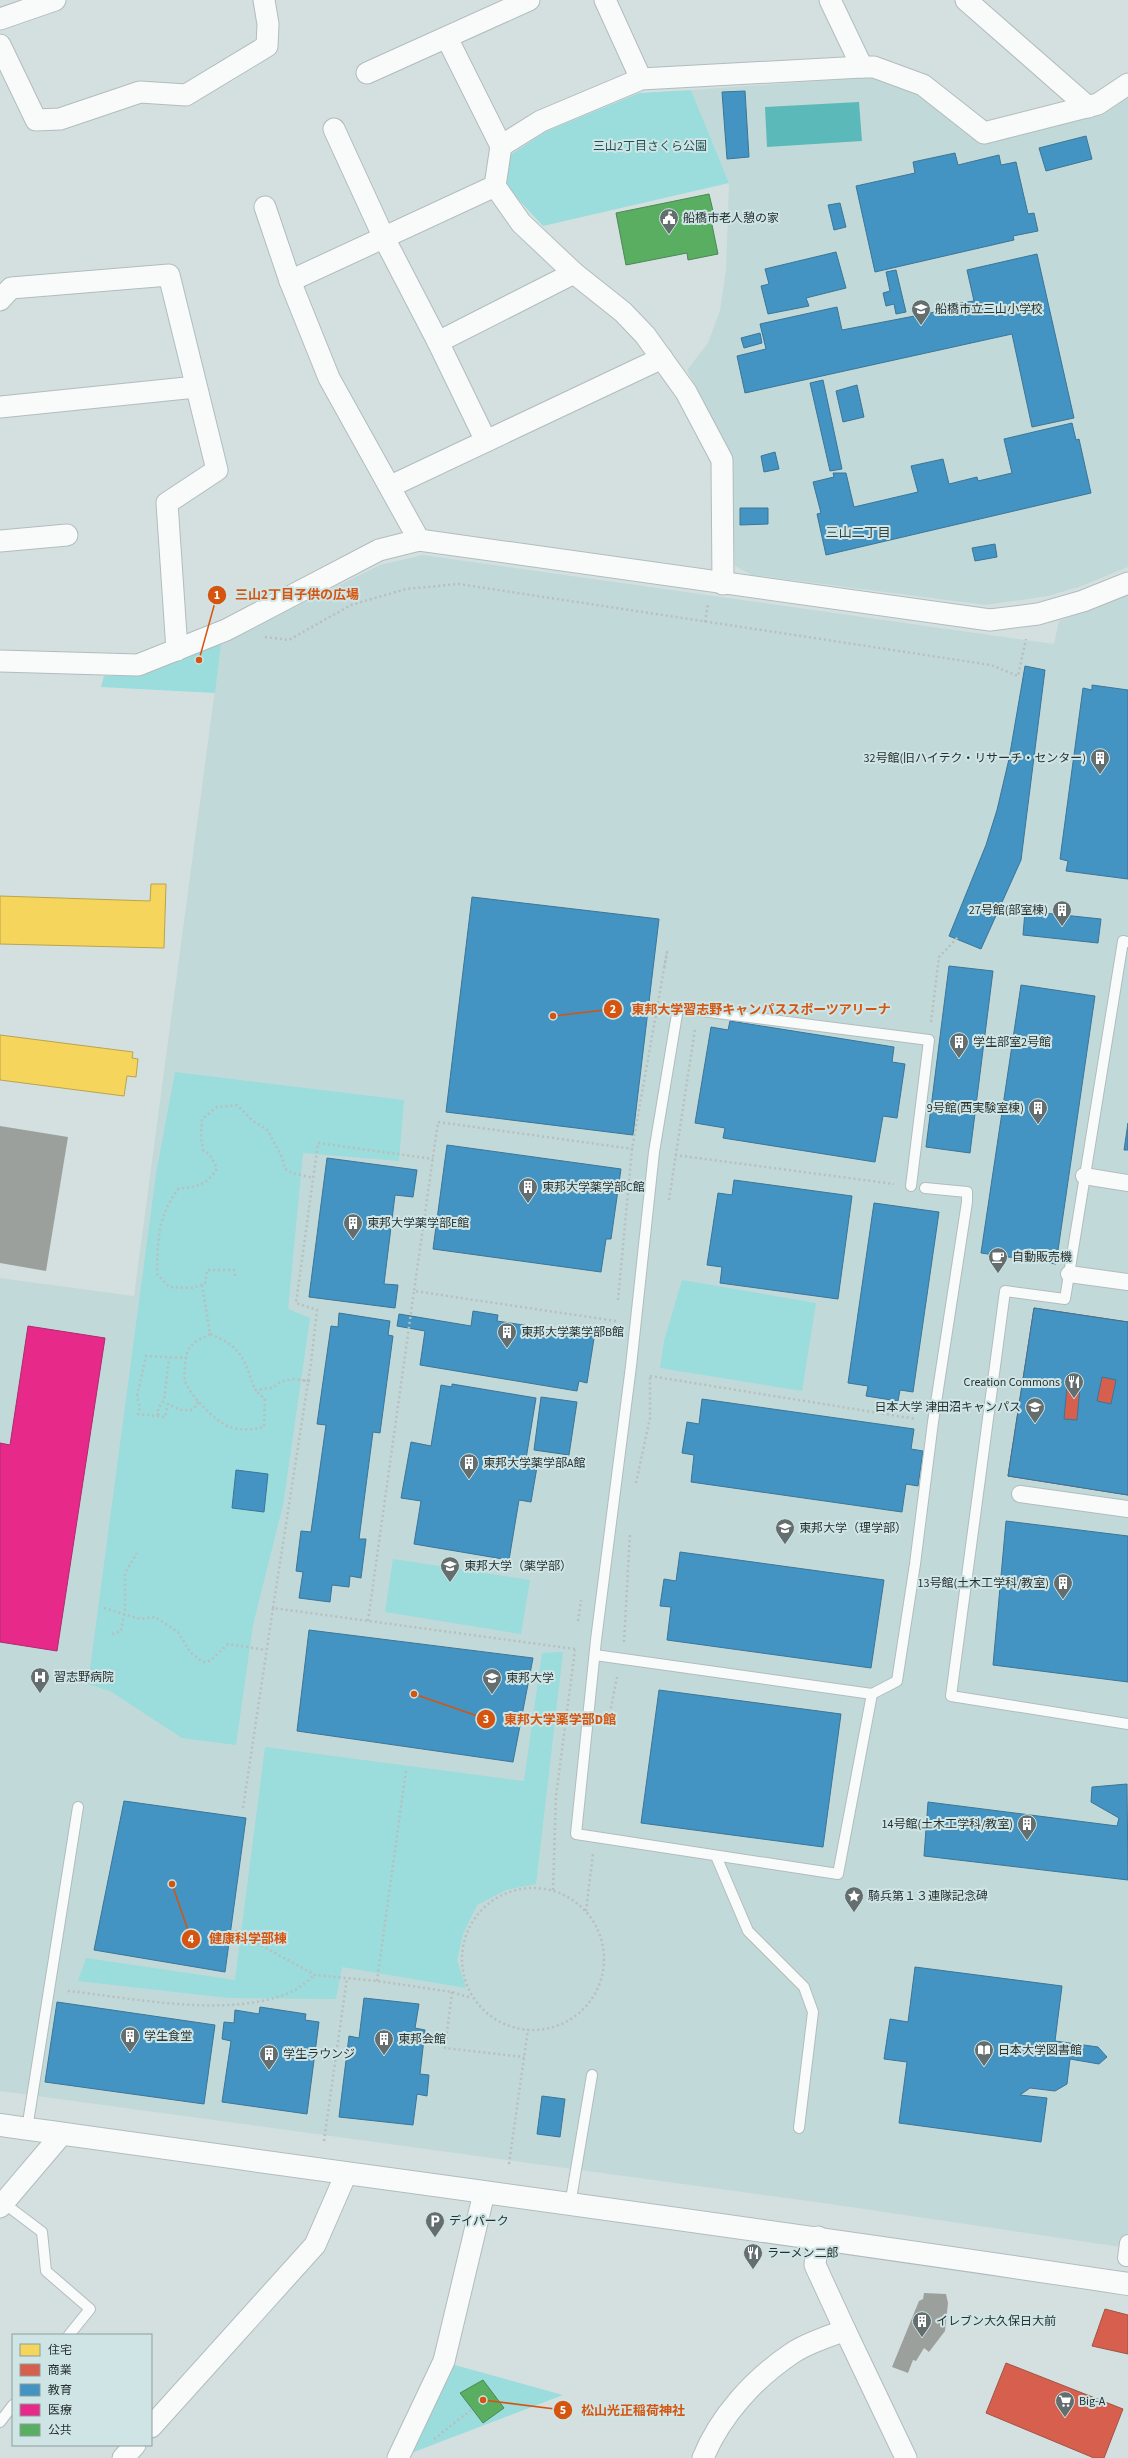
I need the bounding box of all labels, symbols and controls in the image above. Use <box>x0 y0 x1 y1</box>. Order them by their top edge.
park label: 三山2丁目さくら公園 <box>593 138 707 155</box>
public building icon: 船橋市老人憩の家 <box>658 207 680 235</box>
place label: 船橋市老人憩の家 <box>683 210 779 227</box>
school or university icon: 船橋市立三山小学校 <box>910 298 932 326</box>
place label: 船橋市立三山小学校 <box>935 301 1043 318</box>
district label: 三山二丁目 <box>825 524 891 542</box>
callout: 三山2丁目子供の広場 <box>207 582 367 607</box>
text: 三山2丁目子供の広場 <box>235 586 359 604</box>
text: 1 <box>214 587 220 604</box>
building icon: 32号館(旧ハイテク・リサーチ・センター) <box>1089 747 1111 775</box>
place label: 32号館(旧ハイテク・リサーチ・センター) <box>864 750 1086 767</box>
building icon: 27号館(部室棟) <box>1051 899 1073 927</box>
place label: 27号館(部室棟) <box>969 902 1048 919</box>
callout: 東邦大学習志野キャンパススポーツアリーナ <box>603 997 899 1022</box>
text: 2 <box>610 1001 616 1018</box>
text: 東邦大学習志野キャンパススポーツアリーナ <box>631 1001 891 1019</box>
building icon: 学生部室2号館 <box>948 1031 970 1059</box>
place label: 学生部室2号館 <box>973 1034 1051 1051</box>
building icon: 9号館(西実験室棟) <box>1027 1097 1049 1125</box>
place label: 9号館(西実験室棟) <box>927 1100 1024 1117</box>
building icon: 東邦大学薬学部C館 <box>517 1176 539 1204</box>
place label: 東邦大学薬学部C館 <box>542 1179 645 1196</box>
building icon: 東邦大学薬学部E館 <box>342 1212 364 1240</box>
place label: 東邦大学薬学部E館 <box>367 1215 469 1232</box>
cafe icon: 自動販売機 <box>987 1246 1009 1274</box>
place label: 自動販売機 <box>1012 1249 1072 1266</box>
building icon: 東邦大学薬学部B館 <box>496 1321 518 1349</box>
place label: 東邦大学薬学部B館 <box>521 1324 624 1341</box>
restaurant icon: Creation Commons <box>1063 1371 1085 1399</box>
place label: Creation Commons <box>964 1374 1060 1391</box>
school or university icon: 日本大学 津田沼キャンパス <box>1024 1396 1046 1424</box>
place label: 日本大学 津田沼キャンパス <box>875 1399 1021 1416</box>
building icon: 東邦大学薬学部A館 <box>458 1452 480 1480</box>
place label: 東邦大学薬学部A館 <box>483 1455 586 1472</box>
school or university icon: 東邦大学（理学部） <box>774 1517 796 1545</box>
place label: 東邦大学（理学部） <box>799 1520 907 1537</box>
school or university icon: 東邦大学（薬学部） <box>439 1555 461 1583</box>
place label: 東邦大学（薬学部） <box>464 1558 572 1575</box>
building icon: 13号館(土木工学科/教室) <box>1052 1572 1074 1600</box>
place label: 13号館(土木工学科/教室) <box>918 1575 1049 1592</box>
hospital icon: 習志野病院 <box>29 1666 51 1694</box>
school or university icon: 東邦大学 <box>481 1667 503 1695</box>
place label: 習志野病院 <box>54 1669 114 1686</box>
place label: 東邦大学 <box>506 1670 554 1687</box>
callout: 東邦大学薬学部D館 <box>476 1707 625 1732</box>
text: 3 <box>483 1711 489 1728</box>
text: 東邦大学薬学部D館 <box>504 1711 616 1729</box>
building icon: 14号館(土木工学科/教室) <box>1016 1813 1038 1841</box>
place label: 14号館(土木工学科/教室) <box>882 1816 1013 1833</box>
place icon: 騎兵第１３連隊記念碑 <box>843 1885 865 1913</box>
place label: 騎兵第１３連隊記念碑 <box>868 1888 988 1905</box>
callout: 健康科学部棟 <box>181 1926 295 1951</box>
text: 健康科学部棟 <box>209 1930 287 1948</box>
text: 4 <box>188 1931 195 1948</box>
building icon: 学生食堂 <box>119 2025 141 2053</box>
place label: 学生食堂 <box>144 2028 192 2045</box>
building icon: 東邦会館 <box>373 2028 395 2056</box>
place label: 東邦会館 <box>398 2031 446 2048</box>
library icon: 日本大学図書館 <box>973 2039 995 2067</box>
place label: 日本大学図書館 <box>998 2042 1082 2059</box>
building icon: 学生ラウンジ <box>258 2043 280 2071</box>
place label: 学生ラウンジ <box>283 2046 355 2063</box>
parking icon: デイパーク <box>424 2210 446 2238</box>
place label: デイパーク <box>449 2213 509 2230</box>
restaurant icon: ラーメン二郎 <box>742 2242 764 2270</box>
place label: ラーメン二郎 <box>767 2245 839 2262</box>
building icon: イレブン大久保日大前 <box>911 2310 933 2338</box>
place label: イレブン大久保日大前 <box>936 2313 1056 2330</box>
legend <box>12 2334 152 2446</box>
text: 住宅 <box>48 2342 72 2359</box>
text: 商業 <box>48 2362 72 2379</box>
text: 教育 <box>48 2382 72 2399</box>
supermarket icon: Big-A <box>1054 2390 1076 2418</box>
place label: Big-A <box>1079 2393 1106 2410</box>
callout: 松山光正稲荷神社 <box>553 2397 693 2422</box>
text: 医療 <box>48 2402 72 2419</box>
text: 5 <box>560 2402 566 2419</box>
text: 松山光正稲荷神社 <box>581 2402 685 2420</box>
text: 公共 <box>48 2422 72 2439</box>

